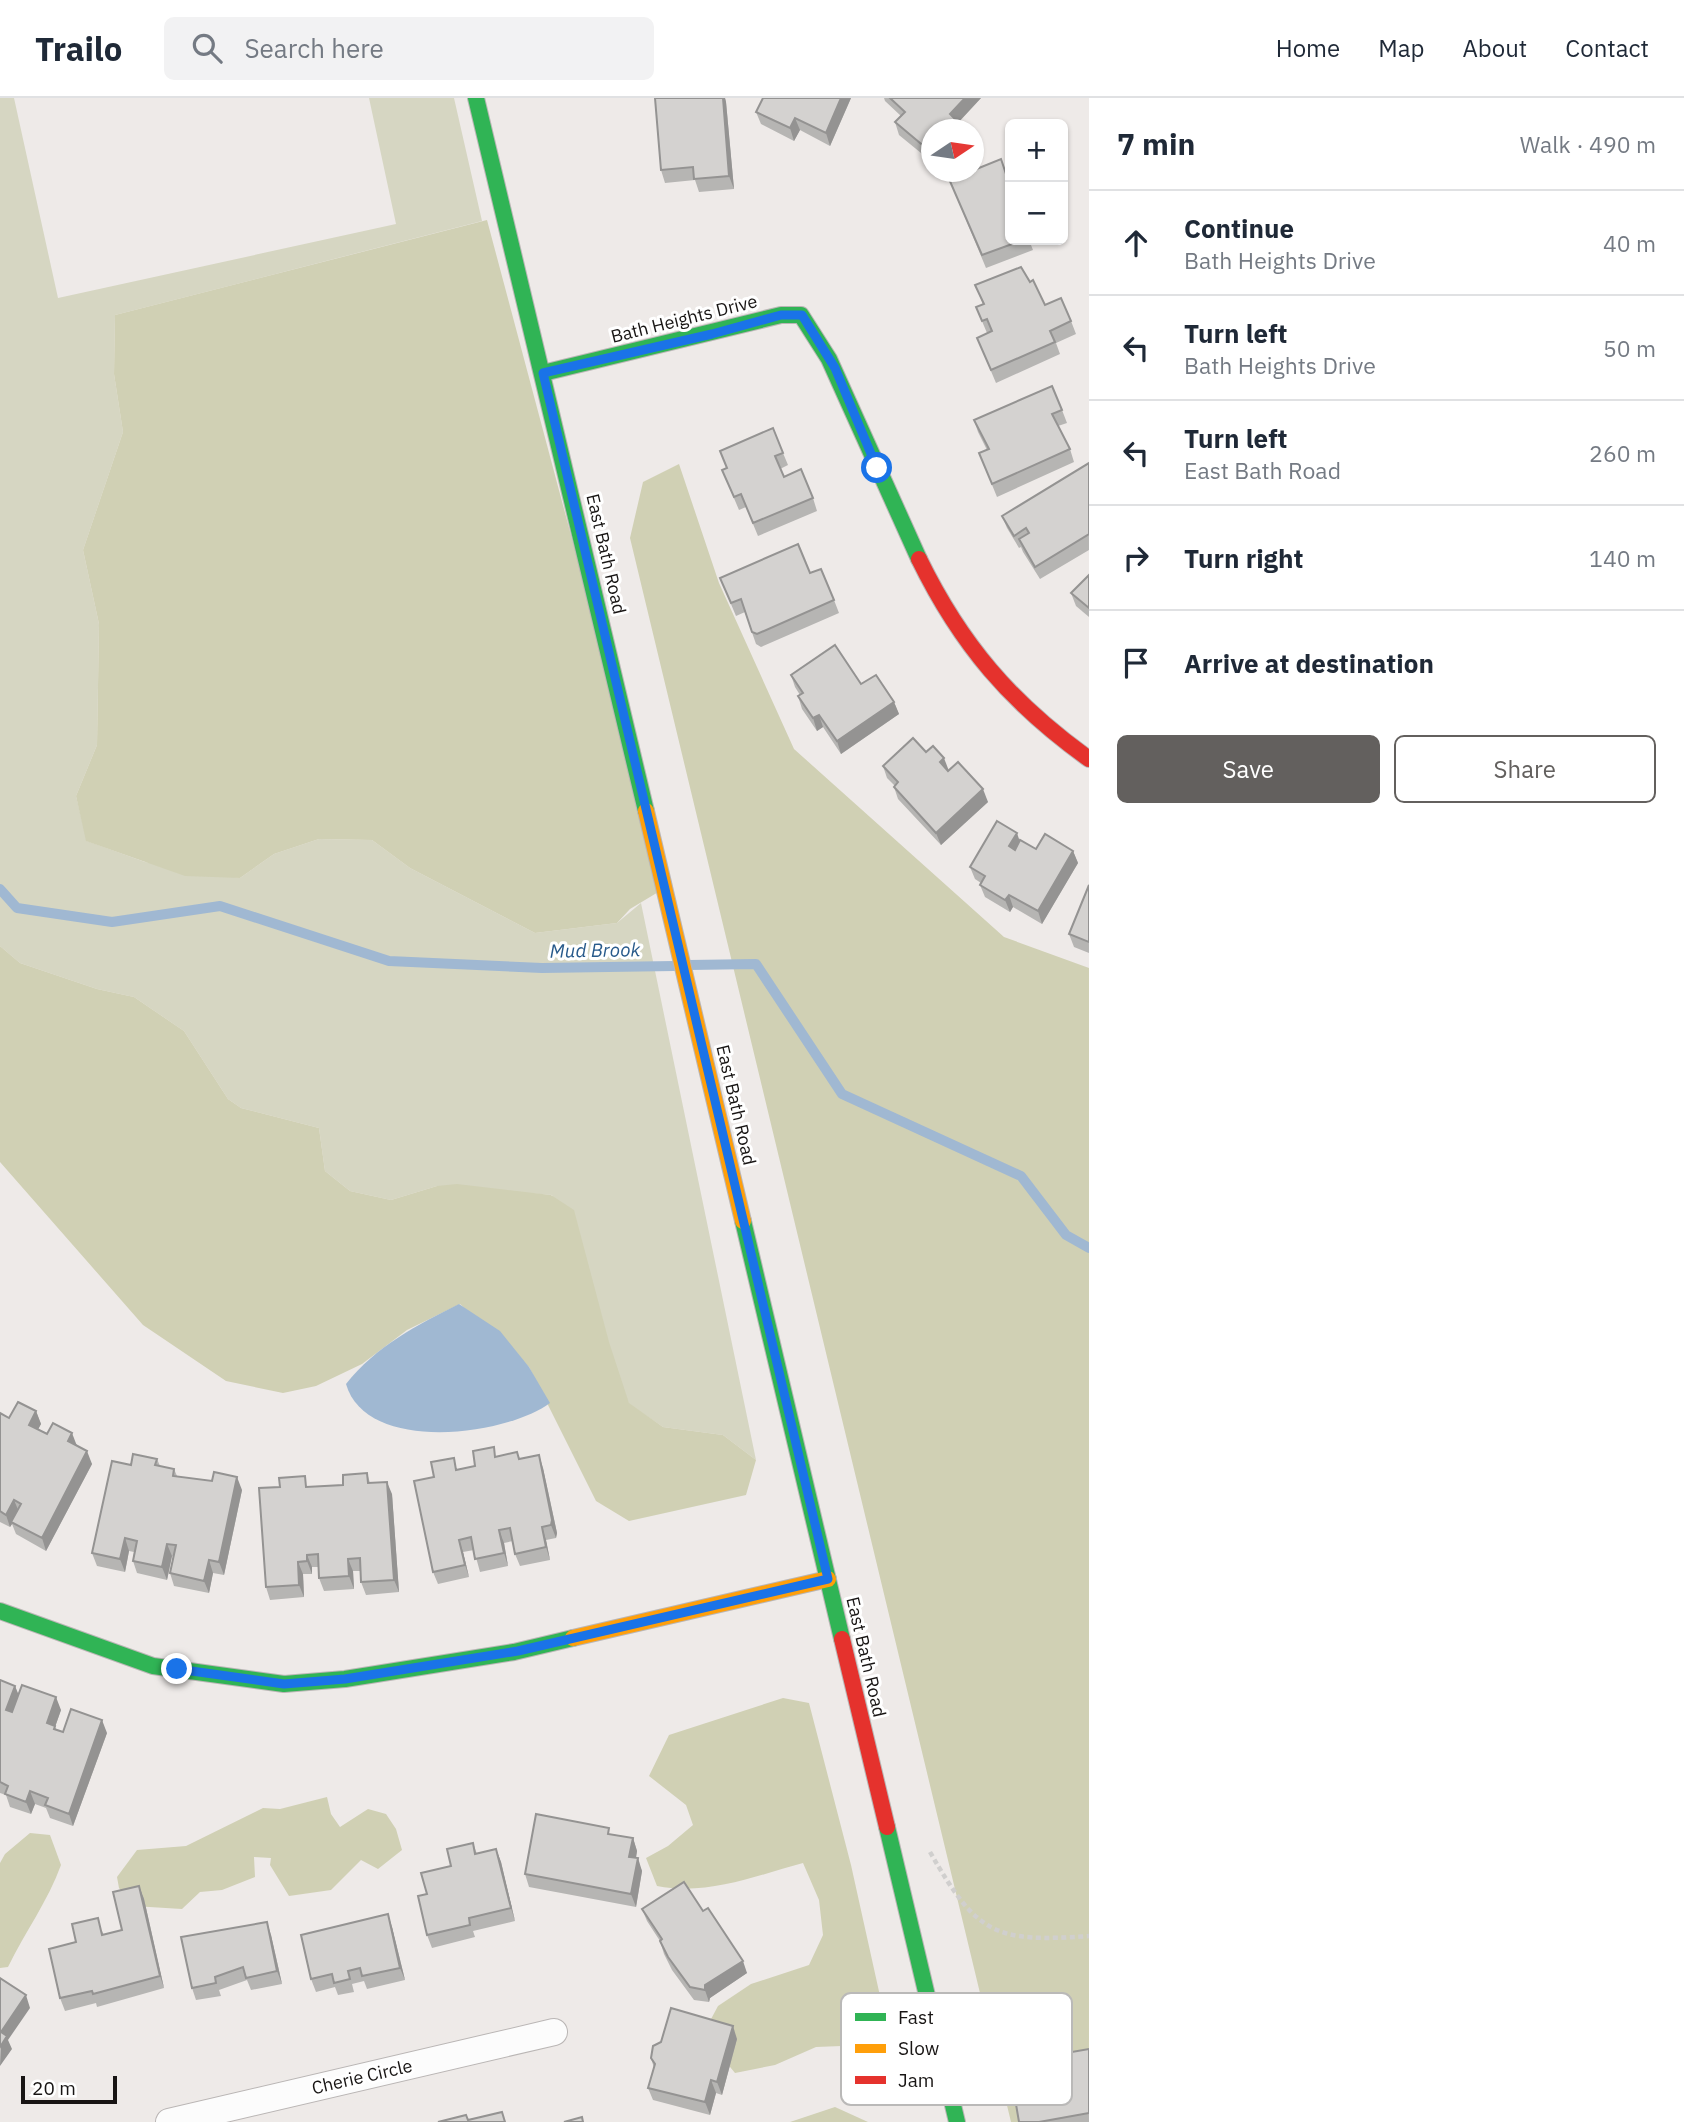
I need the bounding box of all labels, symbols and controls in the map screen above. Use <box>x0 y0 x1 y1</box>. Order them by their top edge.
search box <box>164 17 654 80</box>
text: Trailo <box>35 27 122 70</box>
icon: search <box>188 29 226 67</box>
text: Search here <box>244 31 384 65</box>
text: Home <box>1276 32 1340 64</box>
text: Map <box>1378 32 1424 64</box>
text: About <box>1462 32 1527 64</box>
text: Contact <box>1565 32 1649 64</box>
north arrow <box>921 119 984 182</box>
map controls <box>1005 119 1068 245</box>
button: + <box>1005 119 1068 182</box>
text: 7 min <box>1117 124 1195 163</box>
text: Walk · 490 m <box>1520 129 1656 159</box>
button: − <box>1005 182 1068 245</box>
text: Continue <box>1184 211 1294 245</box>
icon: ahead <box>1117 224 1155 262</box>
text: 40 m <box>1603 228 1656 258</box>
text: Bath Heights Drive <box>1184 245 1376 275</box>
street label: Bath Heights Drive <box>608 289 760 348</box>
text: Turn left <box>1184 316 1287 350</box>
icon: left <box>1117 329 1155 367</box>
text: 50 m <box>1603 333 1656 363</box>
text: Bath Heights Drive <box>1184 350 1376 380</box>
text: Turn left <box>1184 421 1287 455</box>
icon: left <box>1117 434 1155 472</box>
text: 260 m <box>1589 438 1656 468</box>
route start <box>861 452 892 483</box>
text: East Bath Road <box>1184 455 1341 485</box>
street label: East Bath Road <box>581 491 632 616</box>
icon: right <box>1117 539 1155 577</box>
text: Turn right <box>1184 541 1303 575</box>
text: 140 m <box>1589 543 1656 573</box>
icon: arrive <box>1117 644 1155 682</box>
text: Arrive at destination <box>1184 646 1434 680</box>
button: Save <box>1117 735 1380 803</box>
button: Share <box>1394 735 1656 803</box>
water label: Mud Brook <box>549 937 642 963</box>
street label: East Bath Road <box>711 1042 762 1167</box>
street label: East Bath Road <box>841 1594 892 1719</box>
route end <box>161 1653 192 1684</box>
legend <box>841 1993 1072 2105</box>
text: Fast <box>898 2005 934 2029</box>
text: Slow <box>898 2036 939 2060</box>
street label: Cherie Circle <box>309 2054 415 2099</box>
text: Jam <box>898 2068 934 2092</box>
scale bar <box>21 2073 117 2105</box>
text: 20 m <box>32 2076 76 2100</box>

